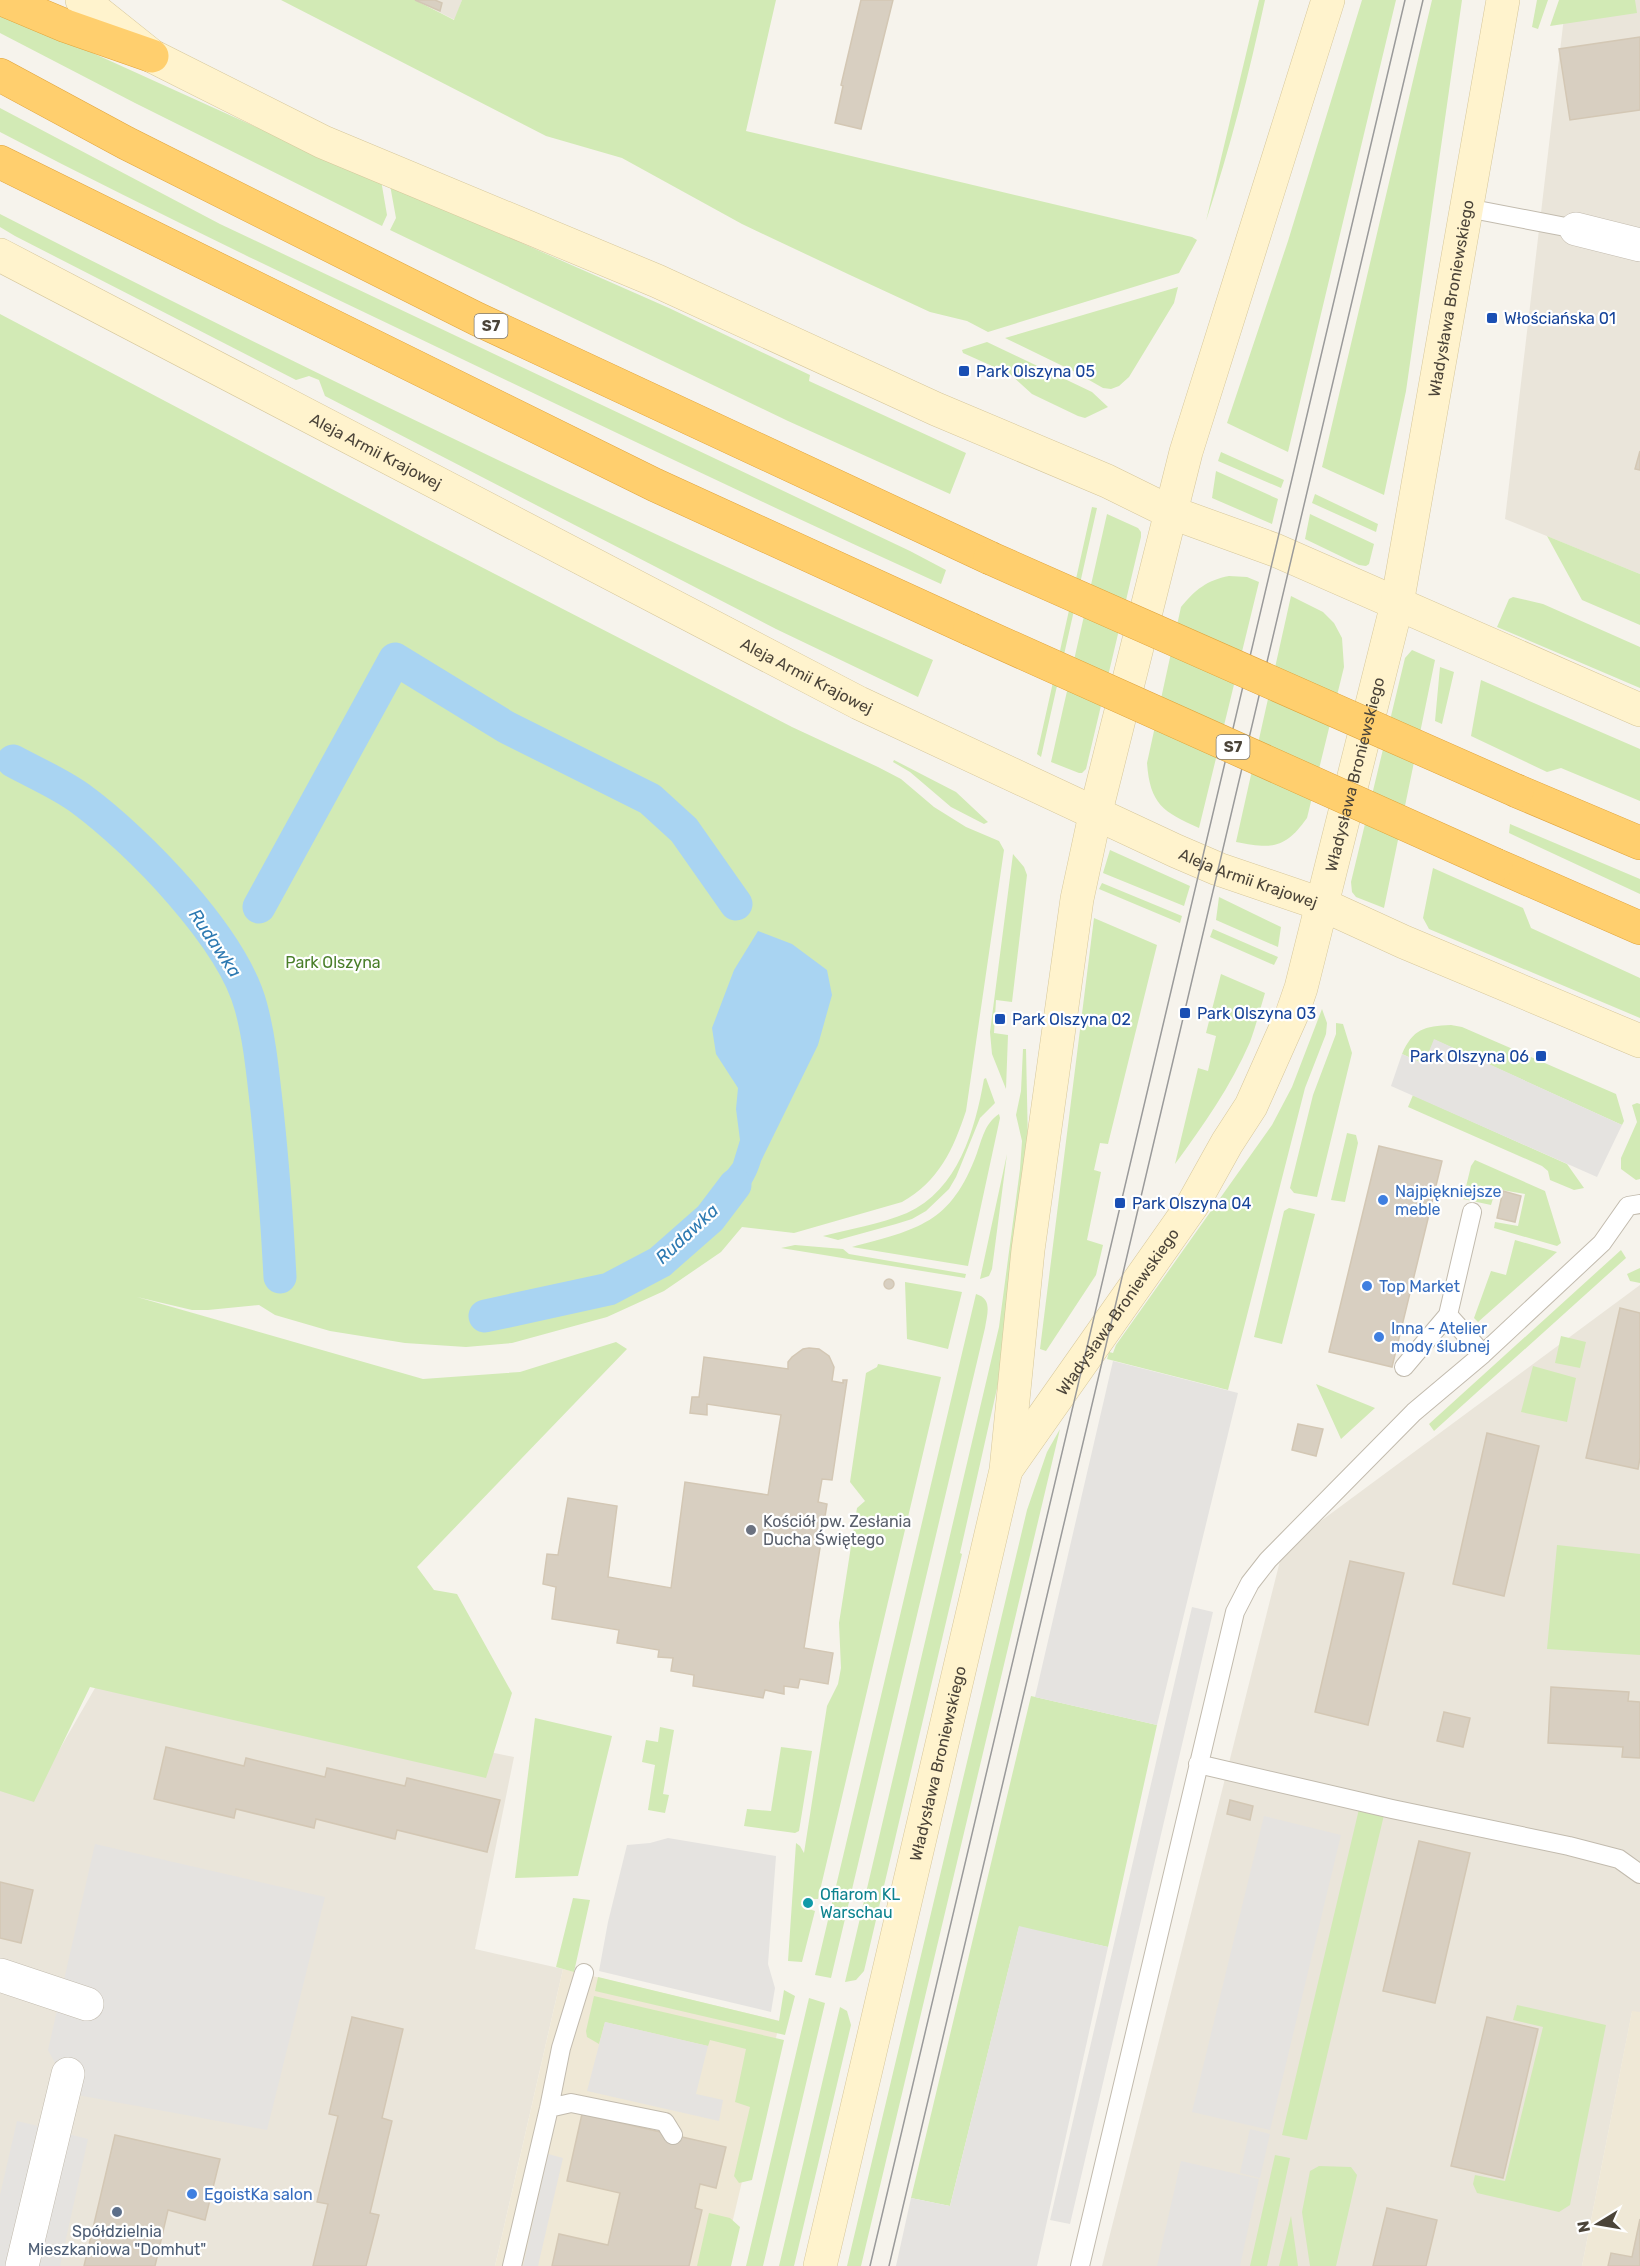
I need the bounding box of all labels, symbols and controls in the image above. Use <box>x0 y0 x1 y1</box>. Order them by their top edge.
street label: Władysława Broniewskiego <box>1425 198 1478 398</box>
place label: Włościańska 01 <box>1504 309 1616 328</box>
marker: Włościańska 01 <box>1485 311 1499 325</box>
road number: S7 <box>474 314 508 338</box>
place label: Park Olszyna 05 <box>976 362 1095 381</box>
marker: Park Olszyna 05 <box>957 364 971 378</box>
street label: Aleja Armii Krajowej <box>307 409 445 494</box>
street label: Aleja Armii Krajowej <box>737 634 876 718</box>
street label: Władysława Broniewskiego <box>1321 675 1388 874</box>
road number: S7 <box>1216 735 1250 759</box>
street label: Aleja Armii Krajowej <box>1176 844 1320 912</box>
water label: Rudawka <box>184 904 246 982</box>
park label: Park Olszyna <box>285 953 381 972</box>
place label: Park Olszyna 03 <box>1197 1004 1316 1023</box>
marker: Park Olszyna 03 <box>1178 1006 1192 1020</box>
place label: Park Olszyna 02 <box>1012 1010 1131 1029</box>
marker: Park Olszyna 02 <box>993 1012 1007 1026</box>
place label: Park Olszyna 06 <box>1410 1047 1529 1066</box>
marker: Park Olszyna 06 <box>1534 1049 1548 1063</box>
place label: Najpiękniejsze meble <box>1395 1182 1502 1219</box>
marker: Najpiękniejsze meble <box>1376 1193 1390 1207</box>
place label: Park Olszyna 04 <box>1132 1194 1251 1213</box>
marker: Park Olszyna 04 <box>1113 1196 1127 1210</box>
water label: Rudawka <box>651 1199 723 1269</box>
street label: Władysława Broniewskiego <box>1052 1225 1183 1399</box>
place label: Top Market <box>1379 1277 1460 1296</box>
marker: Top Market <box>1360 1279 1374 1293</box>
place label: Inna - Atelier mody ślubnej <box>1391 1319 1490 1356</box>
marker: Inna - Atelier mody ślubnej <box>1372 1330 1386 1344</box>
place label: Kościół pw. Zesłania Ducha Świętego <box>763 1512 911 1550</box>
marker: Kościół pw. Zesłania Ducha Świętego <box>744 1523 758 1537</box>
street label: Władysława Broniewskiego <box>906 1664 970 1863</box>
place label: Ofiarom KL Warschau <box>820 1885 900 1922</box>
marker: Ofiarom KL Warschau <box>801 1896 815 1910</box>
place label: EgoistKa salon <box>204 2185 313 2204</box>
marker: EgoistKa salon <box>185 2187 199 2201</box>
north arrow <box>1568 2194 1628 2254</box>
marker: Spółdzielnia Mieszkaniowa "Domhut" <box>110 2205 124 2219</box>
text: N <box>1573 2219 1594 2234</box>
place label: Spółdzielnia Mieszkaniowa "Domhut" <box>28 2222 206 2259</box>

